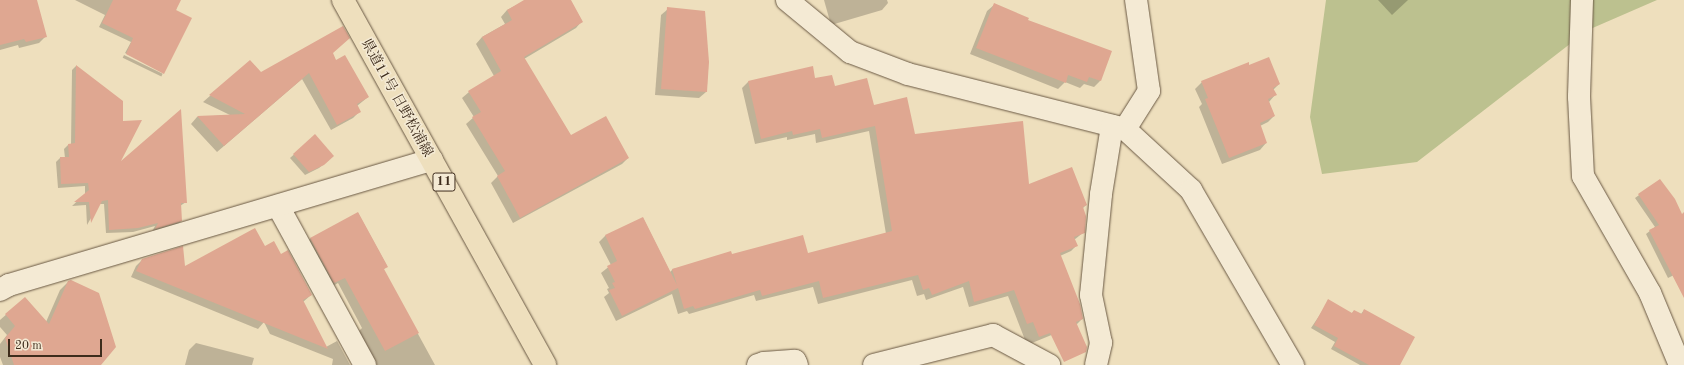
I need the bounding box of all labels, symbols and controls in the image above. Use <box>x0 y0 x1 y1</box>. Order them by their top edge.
street label: 県道11号 日野松浦線 <box>358 36 436 160</box>
road number: 11 <box>432 171 456 193</box>
scale bar <box>10 331 104 357</box>
text: 20 m <box>15 340 42 352</box>

